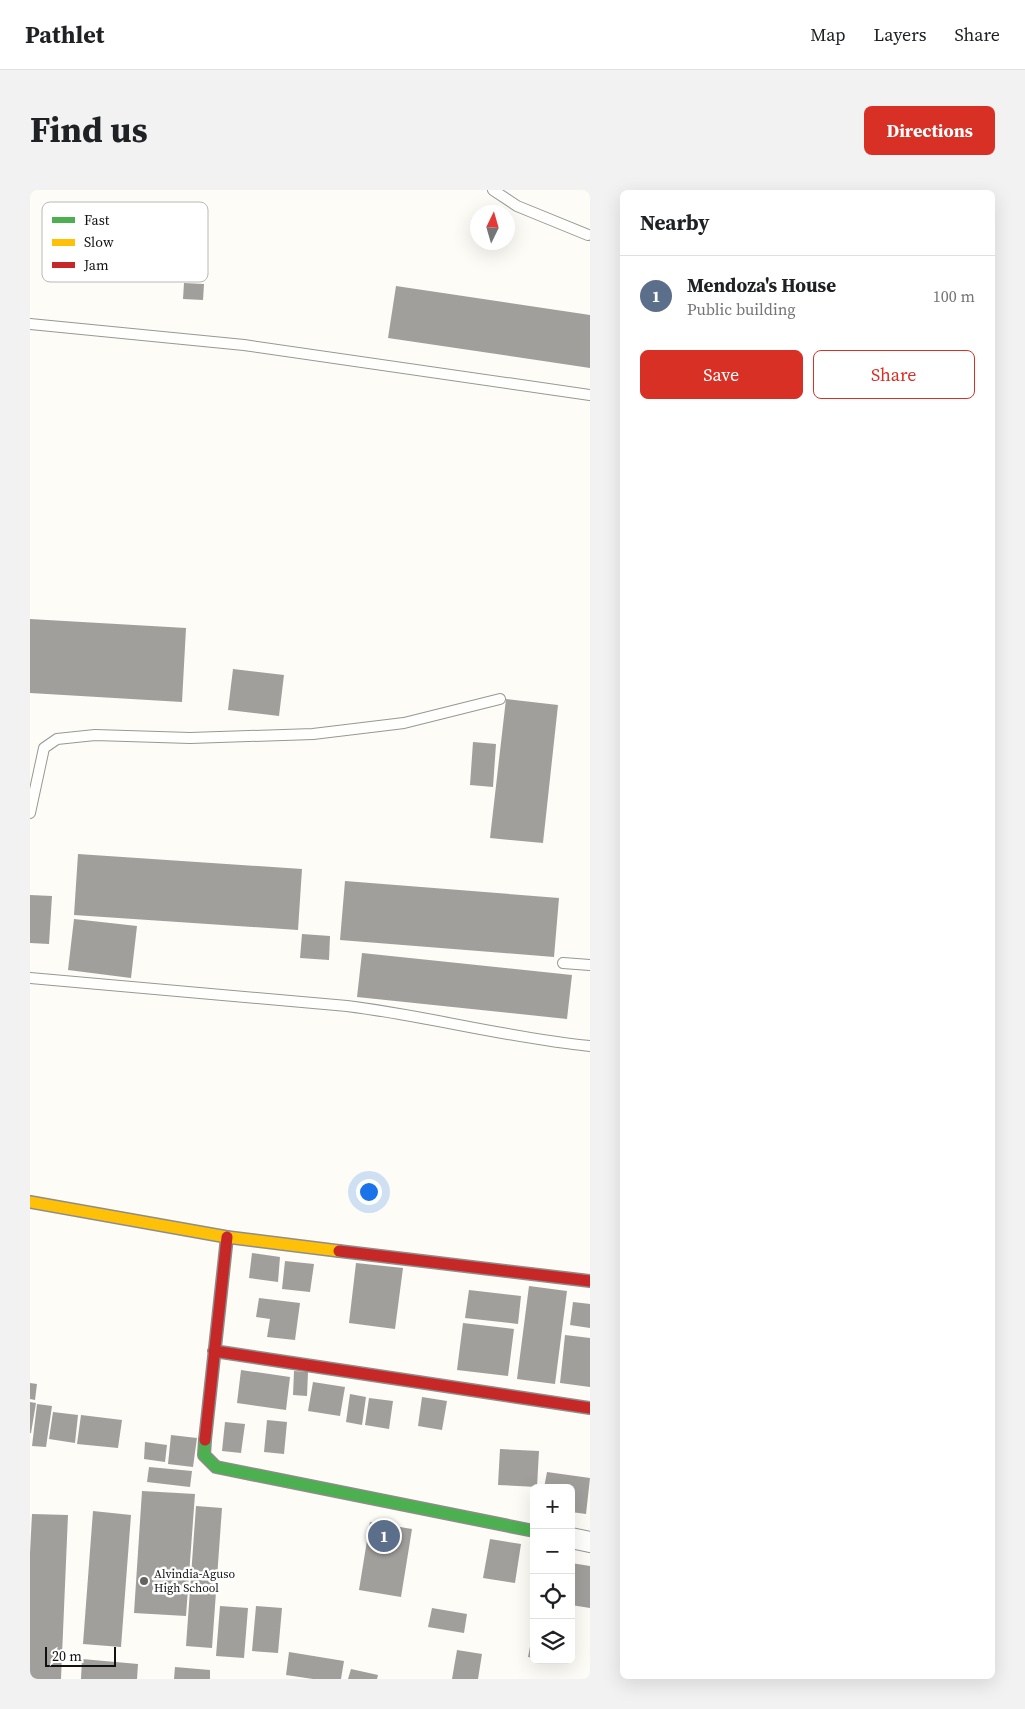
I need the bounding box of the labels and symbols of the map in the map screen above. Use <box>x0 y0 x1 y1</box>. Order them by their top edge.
legend <box>42 202 208 282</box>
north arrow <box>470 205 515 250</box>
text: Fast <box>84 210 110 230</box>
text: Slow <box>84 232 114 252</box>
text: Jam <box>83 255 109 275</box>
your location <box>356 1179 382 1205</box>
pin: 1 <box>368 1517 400 1555</box>
place label: Alvindia-Aguso High School <box>154 1566 235 1596</box>
marker: Alvindia-Aguso High School <box>138 1575 150 1587</box>
scale bar <box>45 1644 116 1667</box>

